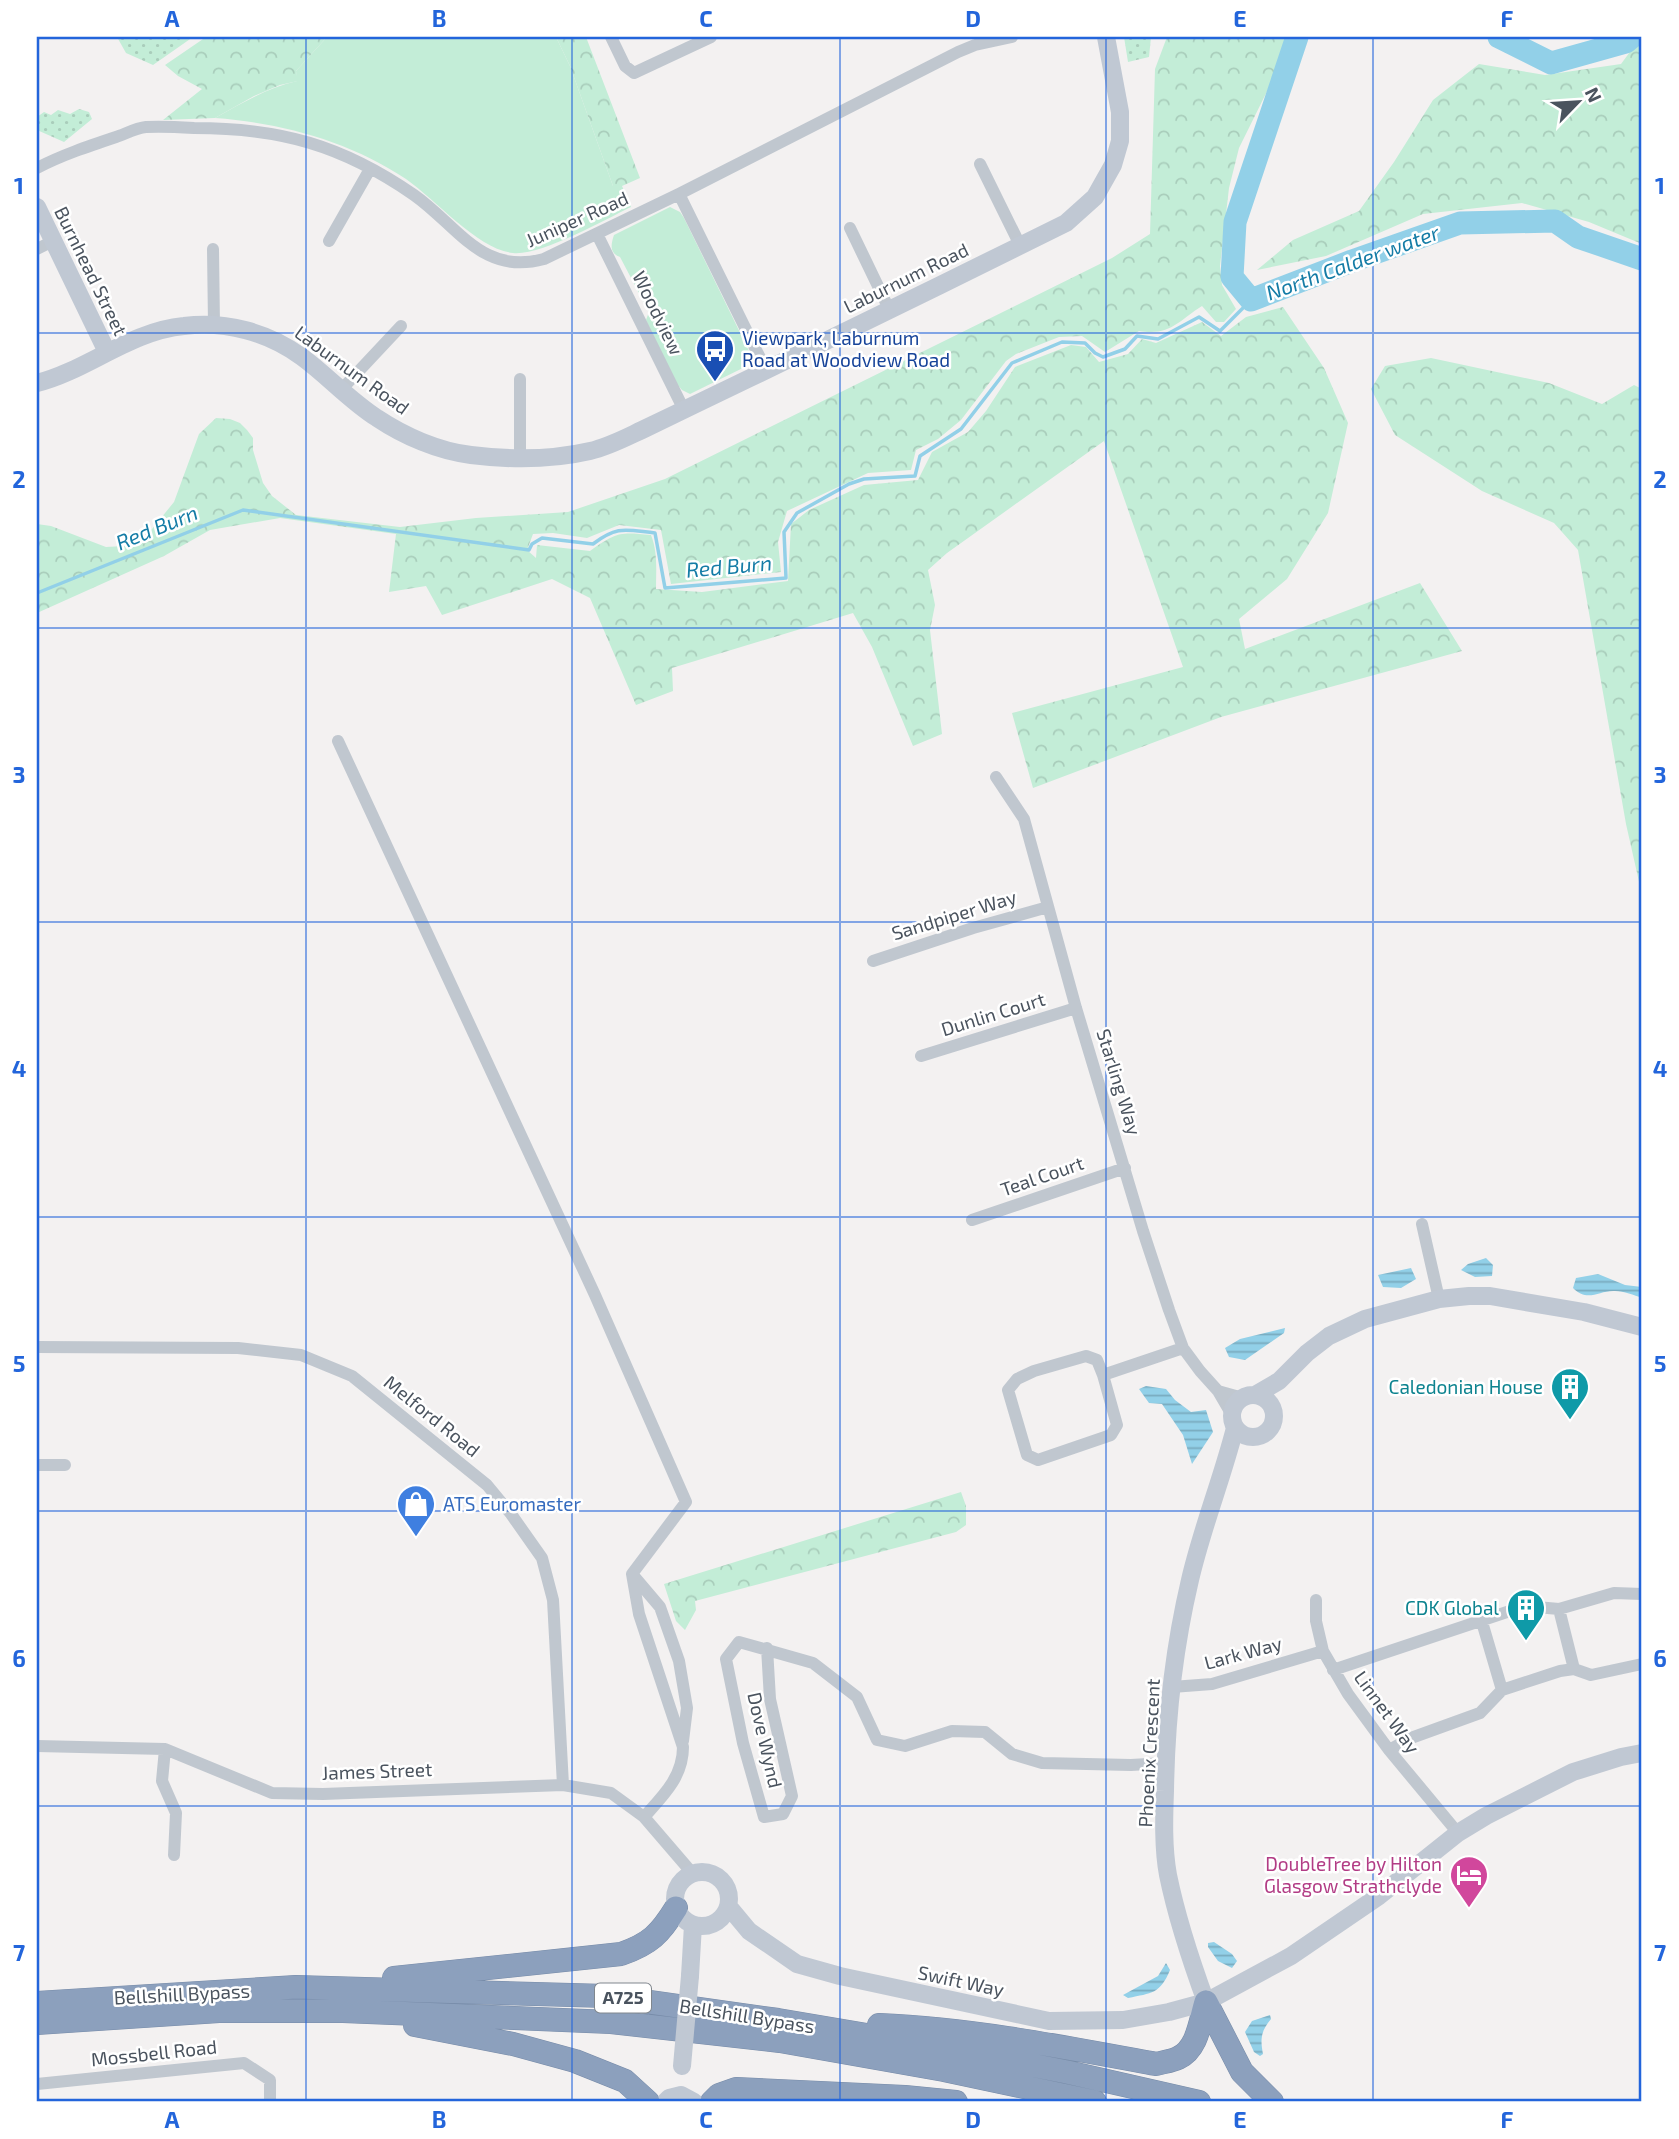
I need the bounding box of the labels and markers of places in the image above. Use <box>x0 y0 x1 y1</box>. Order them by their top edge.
place label: Viewpark, Laburnum Road at Woodview Road <box>742 326 950 371</box>
bus stop icon: Viewpark, Laburnum Road at Woodview Road <box>694 328 736 383</box>
building icon: Caledonian House <box>1549 1366 1591 1421</box>
place label: Caledonian House <box>1389 1375 1543 1398</box>
shop icon: ATS Euromaster <box>395 1483 437 1538</box>
place label: ATS Euromaster <box>443 1492 581 1515</box>
building icon: CDK Global <box>1505 1587 1547 1642</box>
place label: CDK Global <box>1405 1596 1499 1619</box>
place label: DoubleTree by Hilton Glasgow Strathclyde <box>1264 1852 1442 1897</box>
hotel icon: DoubleTree by Hilton Glasgow Strathclyde <box>1448 1854 1490 1909</box>

